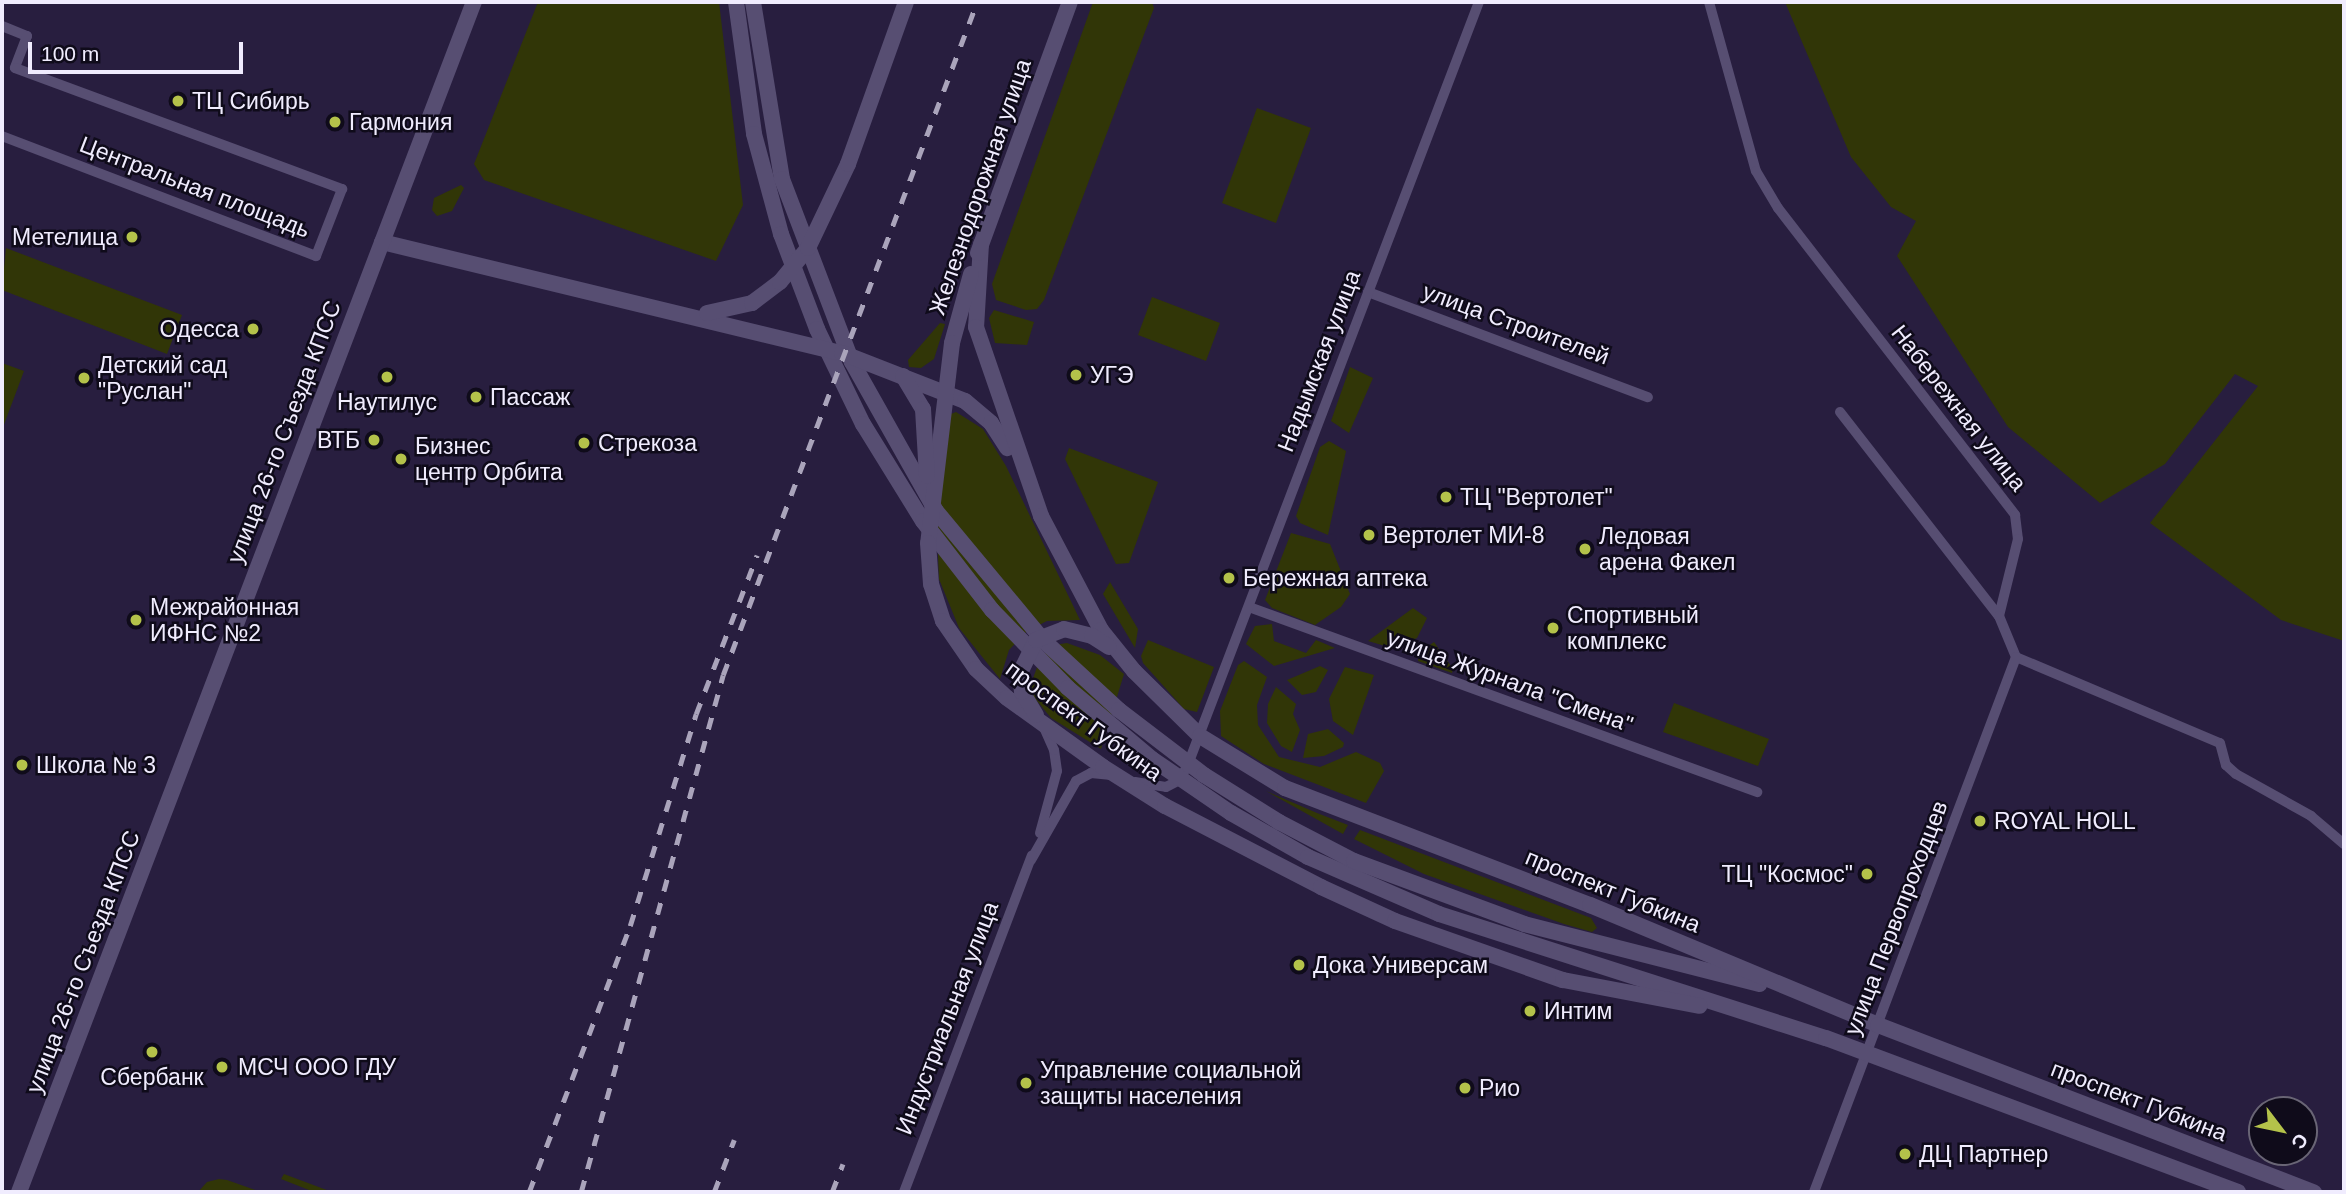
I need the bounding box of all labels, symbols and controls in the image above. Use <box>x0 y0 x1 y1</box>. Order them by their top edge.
scale bar <box>32 28 247 72</box>
text: 100 m <box>41 42 99 65</box>
street label: Железнодорожная улица <box>923 55 1037 319</box>
place label: ТЦ Сибирь <box>192 87 310 115</box>
marker: ТЦ Сибирь <box>170 93 186 109</box>
place label: Гармония <box>349 108 452 136</box>
marker: Гармония <box>327 114 343 130</box>
street label: Центральная площадь <box>76 130 314 244</box>
place label: Метелица <box>12 223 118 251</box>
marker: Метелица <box>124 229 140 245</box>
street label: Надымская улица <box>1272 266 1366 456</box>
street label: улица Строителей <box>1419 277 1613 371</box>
street label: улица 26-го Съезда КПСС <box>221 297 347 567</box>
place label: Одесса <box>160 315 239 343</box>
street label: Набережная улица <box>1886 319 2032 497</box>
marker: Одесса <box>245 321 261 337</box>
place label: Детский сад "Руслан" <box>98 351 227 405</box>
place label: УГЭ <box>1090 361 1134 389</box>
marker: УГЭ <box>1068 367 1084 383</box>
marker: Наутилус <box>379 369 395 385</box>
marker: Детский сад "Руслан" <box>76 370 92 386</box>
place label: Пассаж <box>490 383 570 411</box>
place label: Наутилус <box>337 388 437 416</box>
marker: Пассаж <box>468 389 484 405</box>
place label: ВТБ <box>317 426 360 454</box>
place label: Стрекоза <box>598 429 697 457</box>
marker: ВТБ <box>366 432 382 448</box>
place label: Бизнес центр Орбита <box>415 432 563 486</box>
marker: Стрекоза <box>576 435 592 451</box>
marker: Бизнес центр Орбита <box>393 451 409 467</box>
place label: ТЦ "Вертолет" <box>1460 483 1613 511</box>
marker: ТЦ "Вертолет" <box>1438 489 1454 505</box>
place label: Вертолет МИ-8 <box>1383 521 1544 549</box>
place label: Ледовая арена Факел <box>1599 522 1735 576</box>
marker: Вертолет МИ-8 <box>1361 527 1377 543</box>
marker: Ледовая арена Факел <box>1577 541 1593 557</box>
place label: Бережная аптека <box>1243 564 1428 592</box>
marker: Бережная аптека <box>1221 570 1237 586</box>
place label: Межрайонная ИФНС №2 <box>150 593 299 647</box>
place label: Спортивный комплекс <box>1567 601 1699 655</box>
marker: Межрайонная ИФНС №2 <box>128 612 144 628</box>
marker: Спортивный комплекс <box>1545 620 1561 636</box>
street label: улица Журнала "Смена" <box>1383 624 1637 738</box>
street label: проспект Губкина <box>1001 655 1167 787</box>
place label: Школа № 3 <box>36 751 156 779</box>
marker: Школа № 3 <box>14 757 30 773</box>
street label: улица Первопроходцев <box>1838 797 1954 1039</box>
place label: ROYAL HOLL <box>1994 807 2137 835</box>
marker: ROYAL HOLL <box>1972 813 1988 829</box>
street label: улица 26-го Съезда КПСС <box>20 827 146 1097</box>
street label: проспект Губкина <box>1521 843 1705 939</box>
place label: ТЦ "Космос" <box>1721 860 1853 888</box>
marker: ТЦ "Космос" <box>1859 866 1875 882</box>
street label: Индустриальная улица <box>890 898 1004 1138</box>
place label: Дока Универсам <box>1313 951 1488 979</box>
marker: Дока Универсам <box>1291 957 1307 973</box>
place label: Интим <box>1544 997 1612 1025</box>
marker: Интим <box>1522 1003 1538 1019</box>
marker: Сбербанк <box>144 1044 160 1060</box>
place label: МСЧ ООО ГДУ <box>238 1053 396 1081</box>
street label: проспект Губкина <box>2047 1055 2231 1147</box>
place label: Управление социальной защиты населения <box>1040 1056 1301 1110</box>
marker: МСЧ ООО ГДУ <box>212 1057 232 1077</box>
place label: Сбербанк <box>100 1063 204 1091</box>
place label: Рио <box>1479 1074 1520 1102</box>
marker: Управление социальной защиты населения <box>1018 1075 1034 1091</box>
marker: Рио <box>1457 1080 1473 1096</box>
north arrow <box>2248 1096 2318 1166</box>
text: С <box>2287 1130 2312 1153</box>
place label: ДЦ Партнер <box>1919 1140 2048 1168</box>
marker: ДЦ Партнер <box>1897 1146 1913 1162</box>

